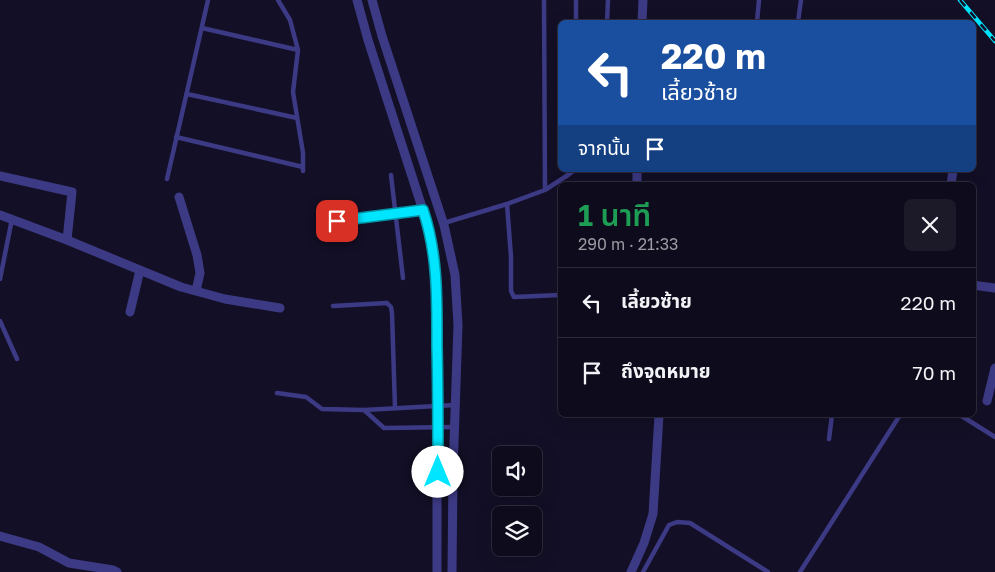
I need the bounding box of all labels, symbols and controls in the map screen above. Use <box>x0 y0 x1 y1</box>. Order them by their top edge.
text: 220 m <box>661 35 766 77</box>
icon: left <box>578 40 643 105</box>
text: เลี้ยวซ้าย <box>661 78 738 105</box>
icon: arrive <box>641 135 669 163</box>
text: จากนั้น <box>578 136 631 159</box>
text: 1 นาที <box>578 197 651 233</box>
button: close <box>904 199 956 251</box>
pin <box>316 200 358 242</box>
icon: arrive <box>323 207 351 235</box>
text: 290 m · 21:33 <box>578 234 678 254</box>
icon: left <box>578 289 606 317</box>
text: เลี้ยวซ้าย <box>621 289 692 312</box>
text: 220 m <box>901 291 956 314</box>
icon: arrive <box>578 359 606 387</box>
text: ถึงจุดหมาย <box>621 359 711 382</box>
text: 70 m <box>913 361 956 384</box>
position arrow <box>411 445 463 497</box>
map controls <box>492 446 542 556</box>
button: sound <box>492 446 542 496</box>
button: layers <box>492 506 542 556</box>

